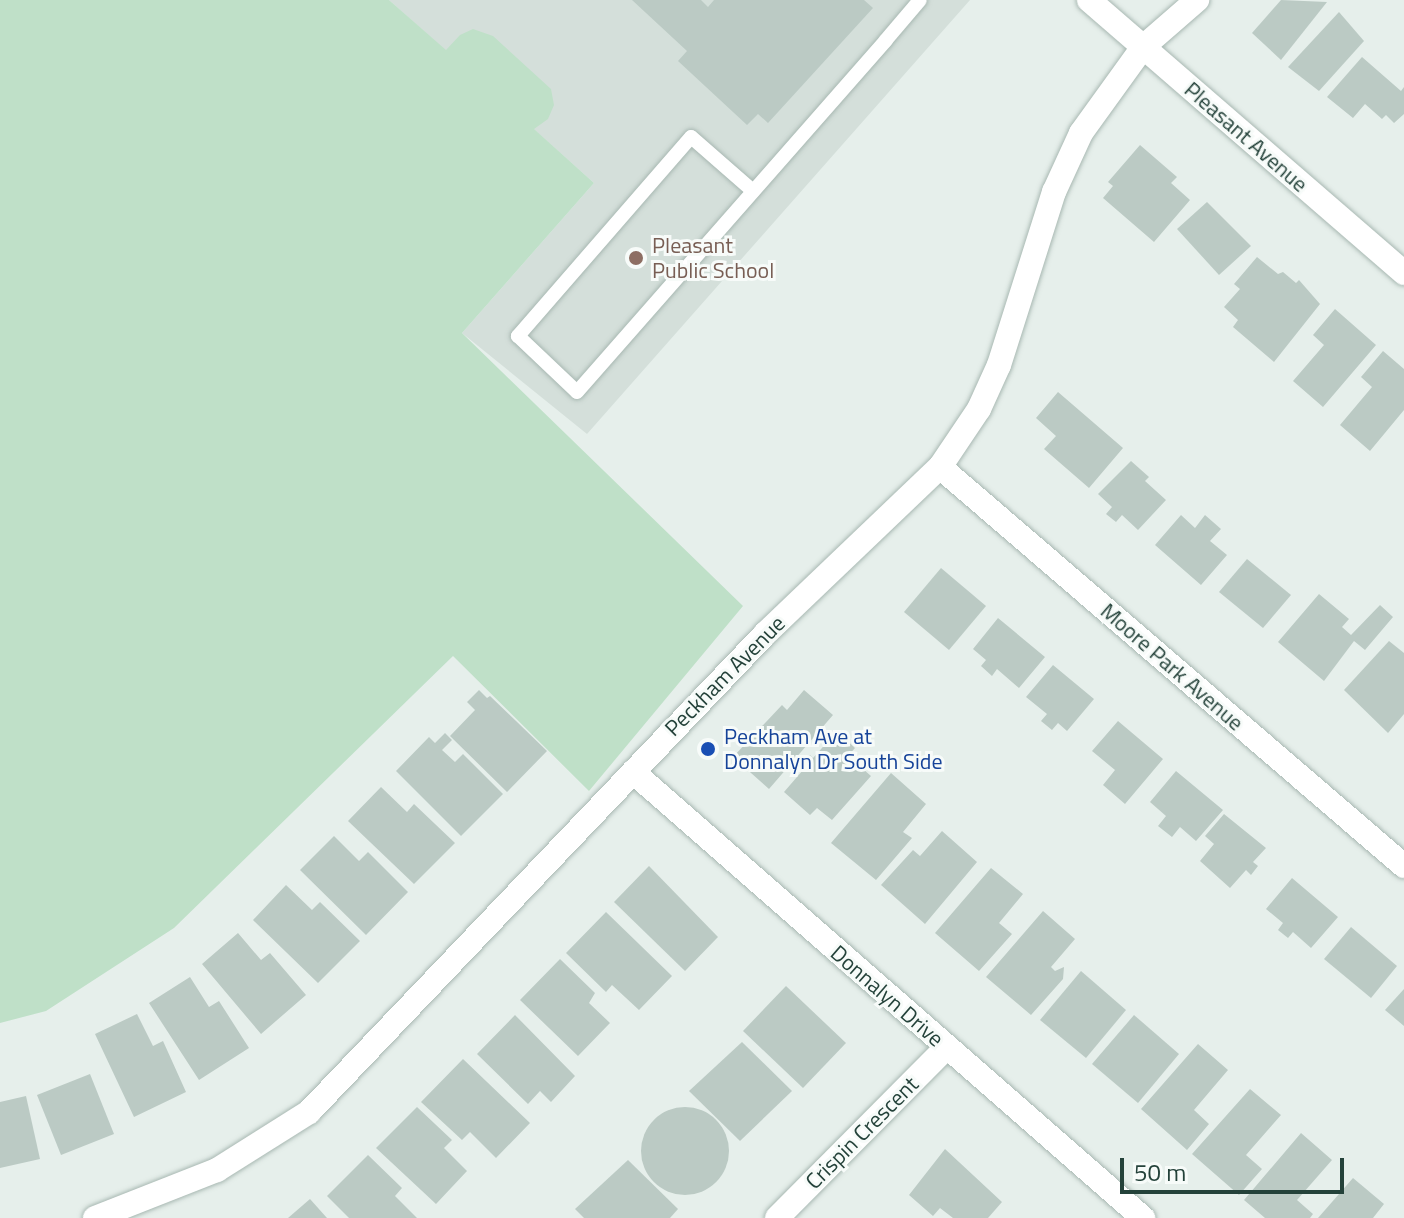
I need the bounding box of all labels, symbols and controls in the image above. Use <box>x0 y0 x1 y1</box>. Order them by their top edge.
street label: Pleasant Avenue <box>1179 76 1313 198</box>
place label: Pleasant Public School <box>652 232 774 284</box>
marker: Pleasant Public School <box>627 249 645 267</box>
street label: Moore Park Avenue <box>1095 598 1249 736</box>
street label: Peckham Avenue <box>659 610 791 742</box>
place label: Peckham Ave at Donnalyn Dr South Side <box>724 723 943 774</box>
marker: Peckham Ave at Donnalyn Dr South Side <box>699 740 717 758</box>
street label: Donnalyn Drive <box>825 940 949 1052</box>
street label: Crispin Crescent <box>800 1071 924 1195</box>
scale bar <box>1124 1142 1348 1192</box>
text: 50 m <box>1134 1154 1186 1190</box>

